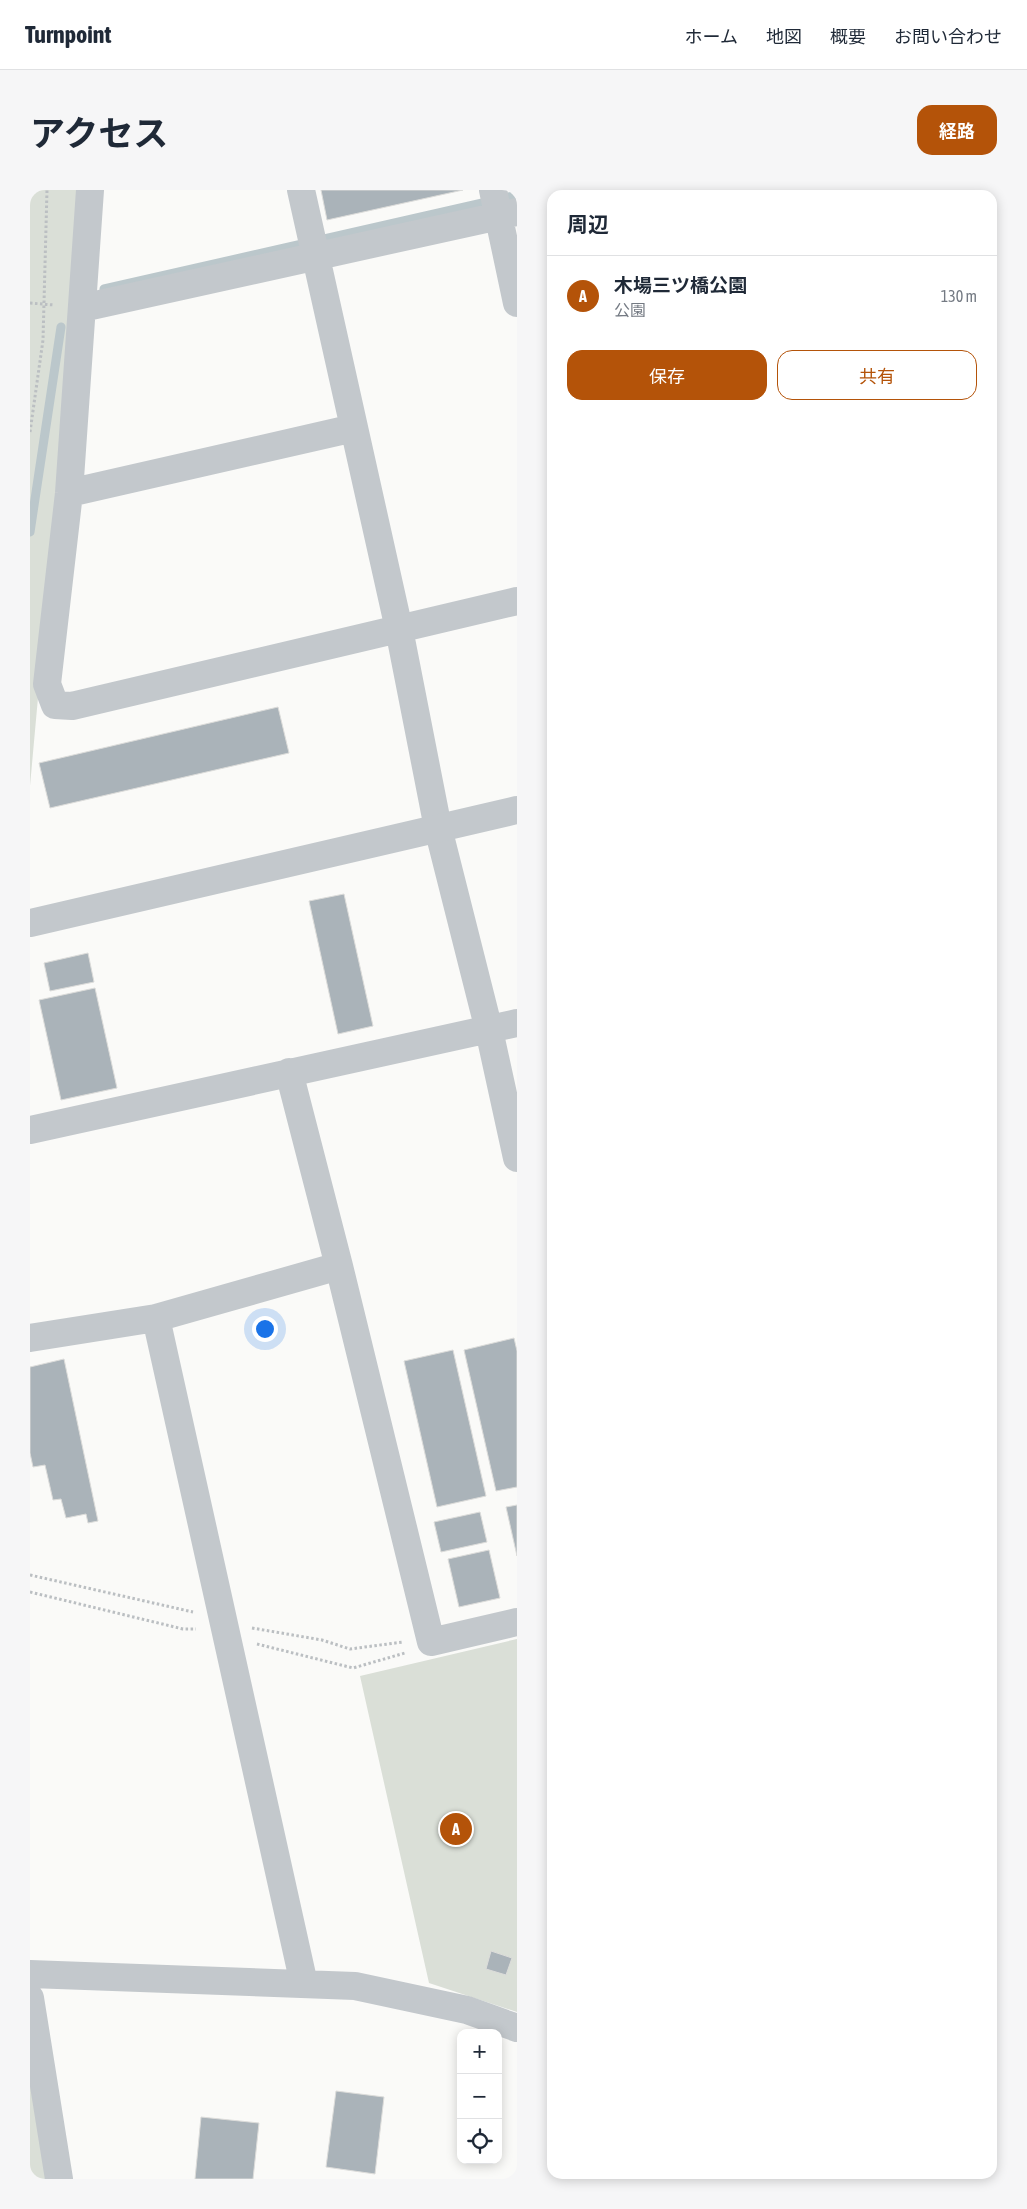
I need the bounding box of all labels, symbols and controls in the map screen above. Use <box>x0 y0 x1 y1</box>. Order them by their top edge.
text: Turnpoint <box>25 21 111 48</box>
text: ホーム <box>685 26 738 47</box>
text: 地図 <box>766 26 802 47</box>
text: 概要 <box>830 26 866 47</box>
text: お問い合わせ <box>894 26 1002 47</box>
button: 経路 <box>917 105 997 155</box>
text: アクセス <box>30 113 168 153</box>
text: 周辺 <box>567 212 609 236</box>
text: 木場三ツ橋公園 <box>614 274 747 296</box>
text: A <box>579 287 587 305</box>
text: 130 m <box>941 287 977 305</box>
text: 公園 <box>614 301 646 319</box>
button: 保存 <box>567 350 767 400</box>
button: 共有 <box>777 350 977 400</box>
your location <box>252 1316 278 1342</box>
pin: A <box>440 1810 472 1848</box>
map controls <box>457 2029 502 2164</box>
button: + <box>457 2029 502 2074</box>
button: − <box>457 2074 502 2119</box>
button: locate <box>457 2119 502 2164</box>

